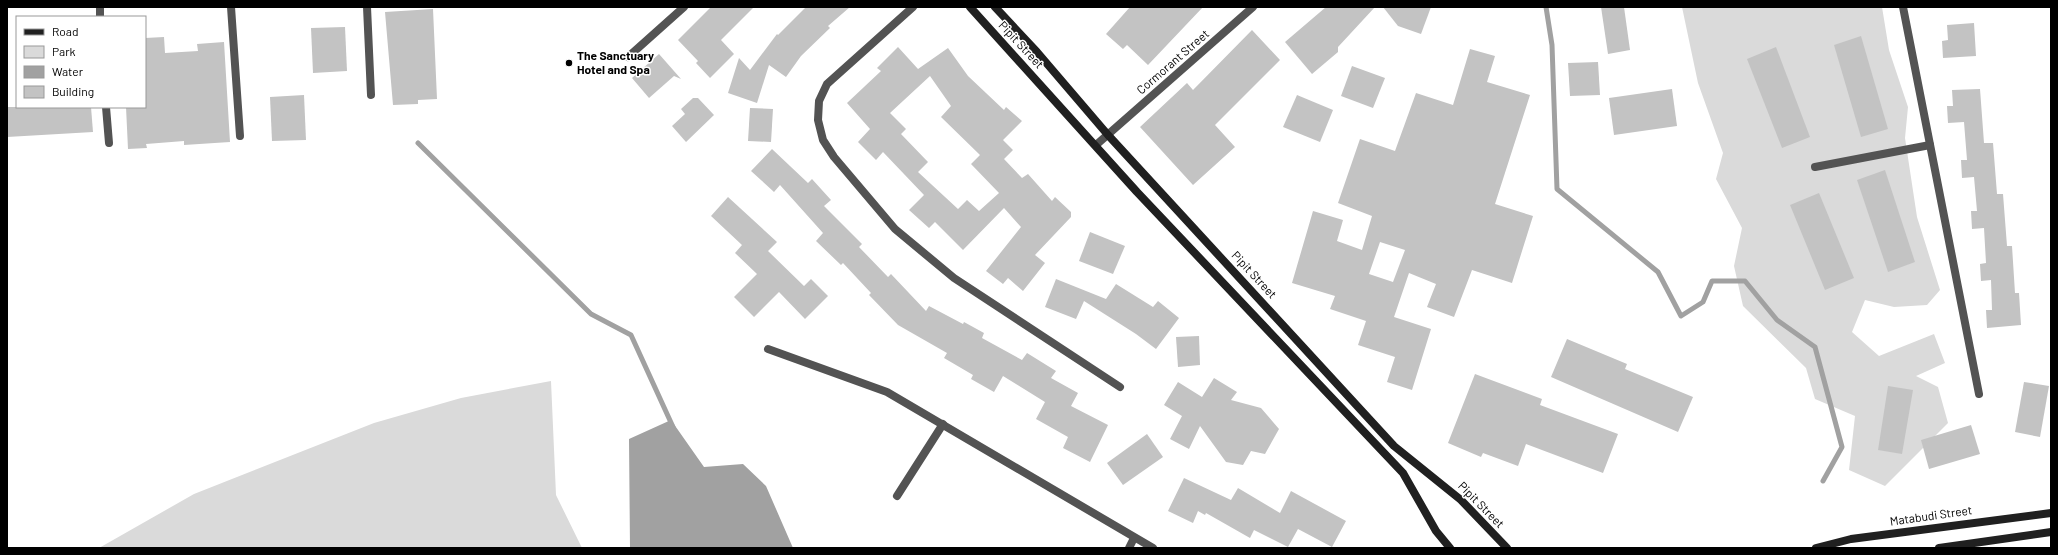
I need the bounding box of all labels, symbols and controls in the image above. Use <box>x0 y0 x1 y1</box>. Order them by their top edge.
legend <box>16 16 146 108</box>
street label: Pipit Street <box>996 18 1047 71</box>
text: Road <box>52 24 79 38</box>
street label: Cormorant Street <box>1133 26 1211 96</box>
text: Park <box>52 44 76 58</box>
place label: The Sanctuary Hotel and Spa <box>577 48 654 76</box>
marker: The Sanctuary Hotel and Spa <box>564 58 574 68</box>
text: Water <box>52 64 84 78</box>
text: Building <box>52 84 94 98</box>
street label: Pipit Street <box>1229 248 1280 301</box>
street label: Pipit Street <box>1456 478 1508 530</box>
street label: Matabudi Street <box>1889 502 1973 528</box>

